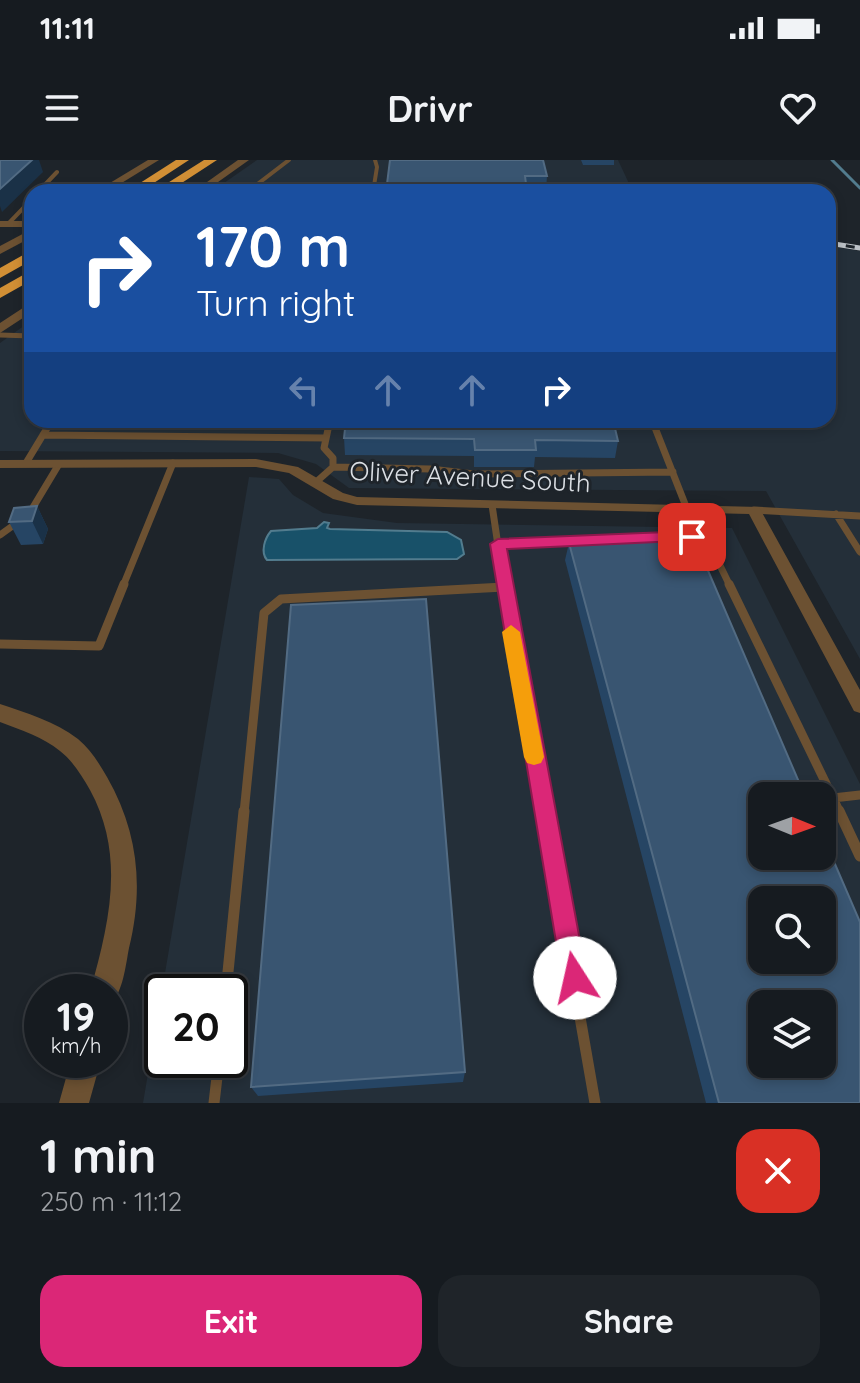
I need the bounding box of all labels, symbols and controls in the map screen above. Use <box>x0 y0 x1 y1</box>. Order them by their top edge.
text: 11:11 <box>40 9 95 47</box>
icon: menu <box>40 86 84 130</box>
text: Drivr <box>387 86 473 131</box>
icon: heart <box>776 86 820 130</box>
text: 170 m <box>196 211 350 281</box>
icon: right <box>64 216 168 320</box>
text: Turn right <box>196 280 355 325</box>
icon: left <box>282 368 326 412</box>
icon: ahead <box>366 368 410 412</box>
icon: ahead <box>450 368 494 412</box>
icon: right <box>534 368 578 412</box>
street label: Oliver Avenue South <box>349 454 592 499</box>
pin <box>658 503 726 571</box>
icon: arrive <box>670 515 714 559</box>
north arrow <box>748 782 836 870</box>
map controls <box>748 782 836 1078</box>
button: search <box>748 886 836 974</box>
position arrow <box>533 936 617 1020</box>
speed limit sign: 20 <box>144 974 248 1078</box>
button: layers <box>748 990 836 1078</box>
text: 19 <box>57 991 95 1041</box>
text: km/h <box>51 1033 101 1058</box>
text: 1 min <box>40 1125 156 1185</box>
button: close <box>736 1129 820 1213</box>
text: 250 m · 11:12 <box>40 1185 182 1218</box>
button: Exit <box>40 1275 422 1367</box>
button: Share <box>438 1275 820 1367</box>

